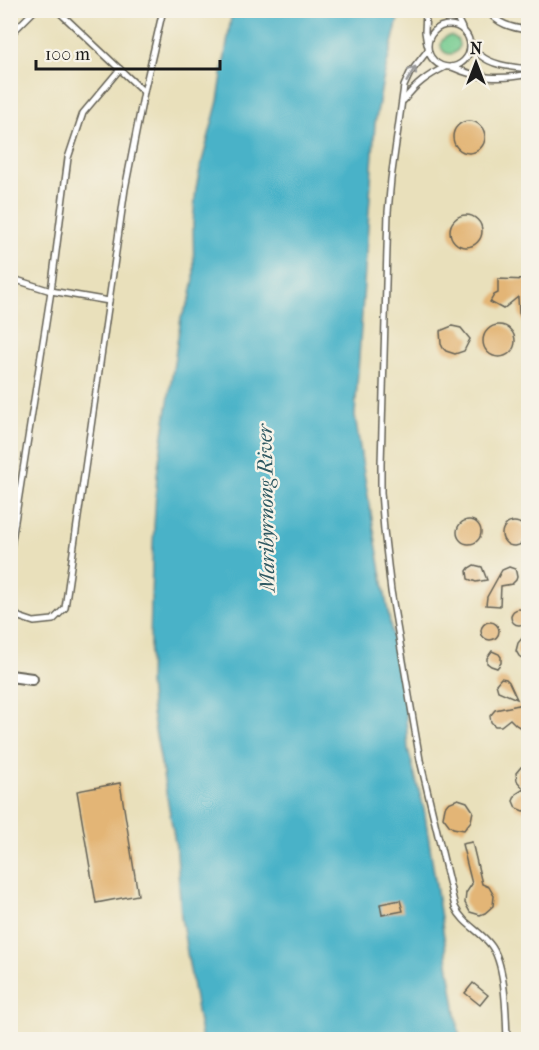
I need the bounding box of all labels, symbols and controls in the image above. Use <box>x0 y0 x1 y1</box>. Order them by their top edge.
scale bar <box>36 33 220 71</box>
north arrow <box>446 33 506 93</box>
text: N <box>470 39 483 58</box>
text: 100 m <box>45 44 90 65</box>
one-way arrow <box>405 65 417 82</box>
water label: Maribyrnong River <box>253 422 279 594</box>

